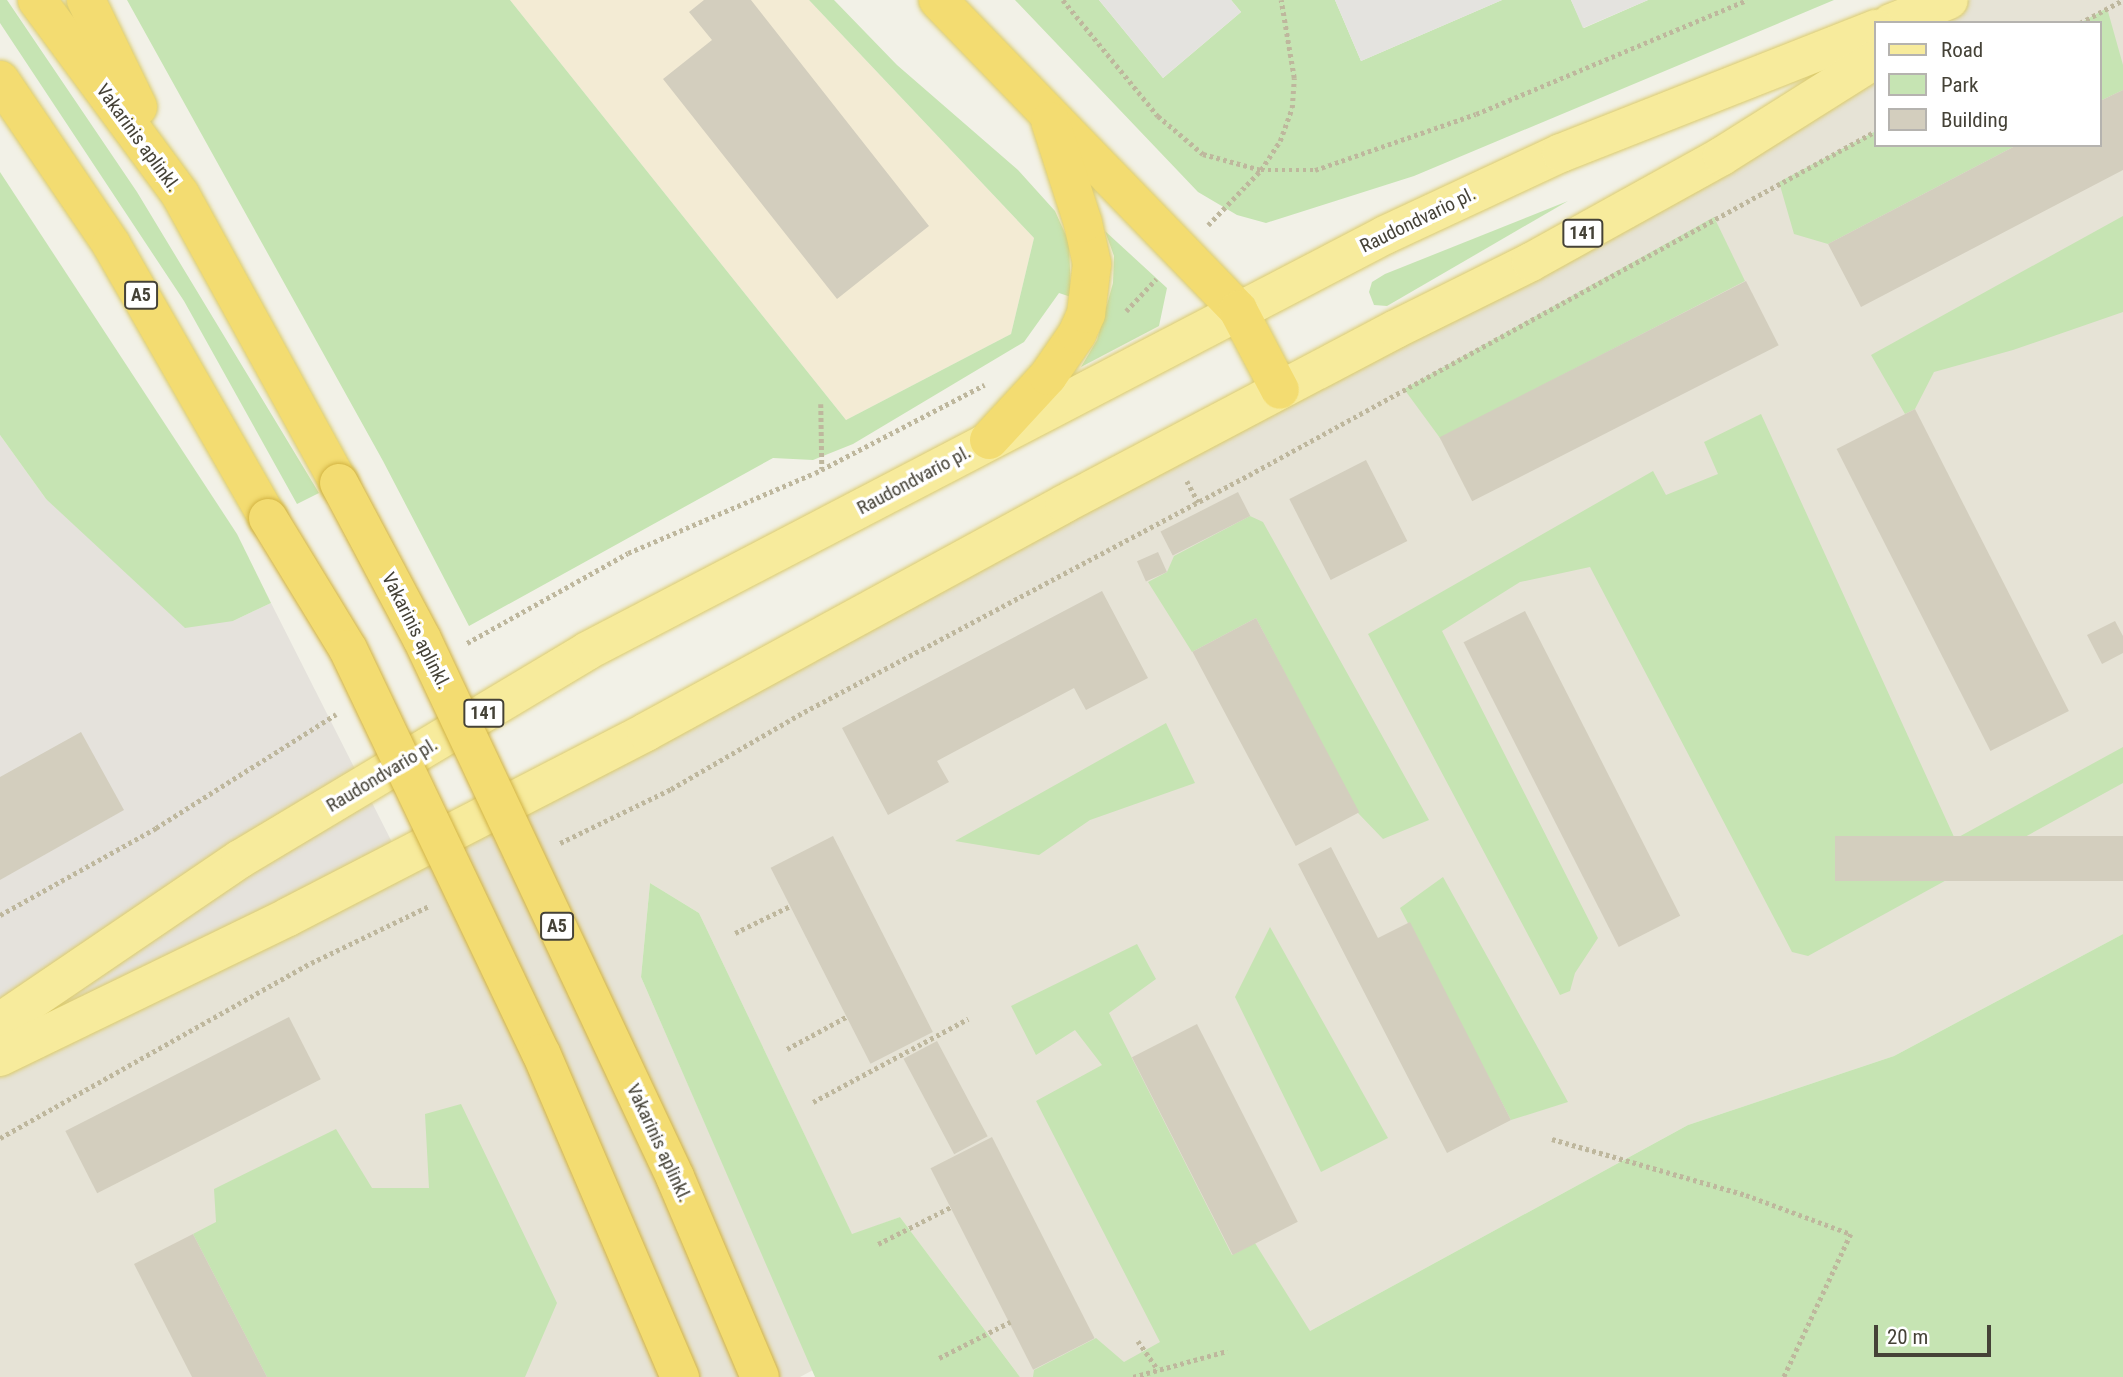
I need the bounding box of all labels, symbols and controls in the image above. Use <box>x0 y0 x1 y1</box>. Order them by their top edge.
legend <box>1874 21 2102 147</box>
text: Road <box>1941 38 1983 62</box>
text: Park <box>1941 73 1978 97</box>
street label: Vakarinis aplinkl. <box>91 79 185 197</box>
text: Building <box>1941 108 2008 132</box>
street label: Raudondvario pl. <box>1356 182 1480 258</box>
road number: 141 <box>1562 218 1604 247</box>
road number: A5 <box>124 281 158 310</box>
street label: Raudondvario pl. <box>853 440 975 520</box>
street label: Vakarinis aplinkl. <box>377 569 455 693</box>
road number: 141 <box>463 698 505 728</box>
street label: Raudondvario pl. <box>322 733 442 817</box>
road number: A5 <box>540 911 574 940</box>
street label: Vakarinis aplinkl. <box>622 1080 696 1206</box>
scale bar <box>1878 1310 1995 1354</box>
text: 20 m <box>1887 1325 1928 1349</box>

